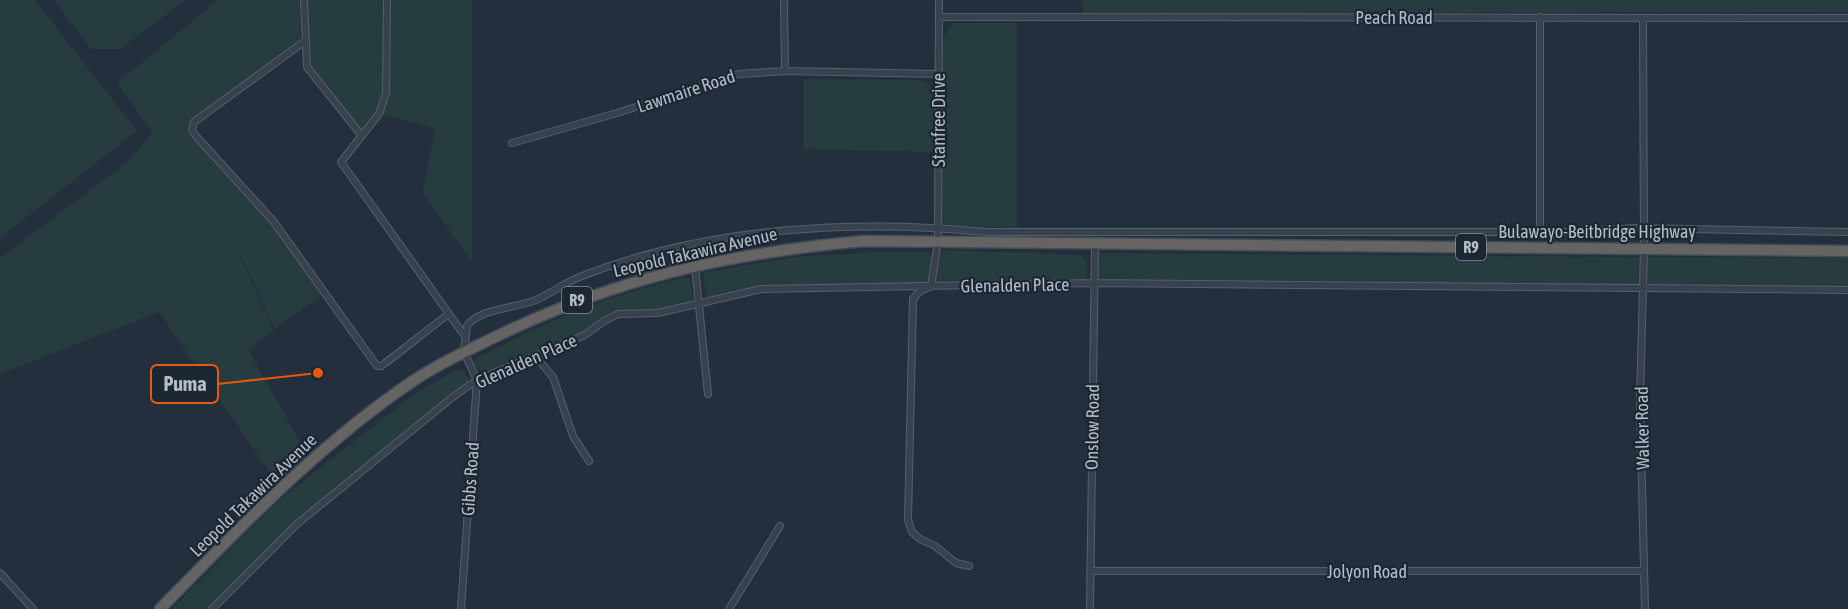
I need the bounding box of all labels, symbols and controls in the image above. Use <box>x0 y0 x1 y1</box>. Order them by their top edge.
street label: Peach Road <box>1355 7 1433 28</box>
street label: Lawmaire Road <box>634 65 738 117</box>
street label: Stanfree Drive <box>928 73 949 167</box>
street label: Bulawayo-Beitbridge Highway <box>1498 221 1696 242</box>
street label: Leopold Takawira Avenue <box>611 223 779 281</box>
road number: R9 <box>1456 234 1486 260</box>
street label: Glenalden Place <box>960 274 1070 296</box>
road number: R9 <box>562 287 592 313</box>
street label: Glenalden Place <box>472 329 580 393</box>
callout: Puma <box>151 365 218 403</box>
text: Puma <box>163 372 207 395</box>
street label: Onslow Road <box>1081 384 1103 470</box>
street label: Walker Road <box>1631 386 1653 470</box>
street label: Leopold Takawira Avenue <box>185 429 321 561</box>
street label: Gibbs Road <box>457 441 483 517</box>
street label: Jolyon Road <box>1327 561 1407 582</box>

